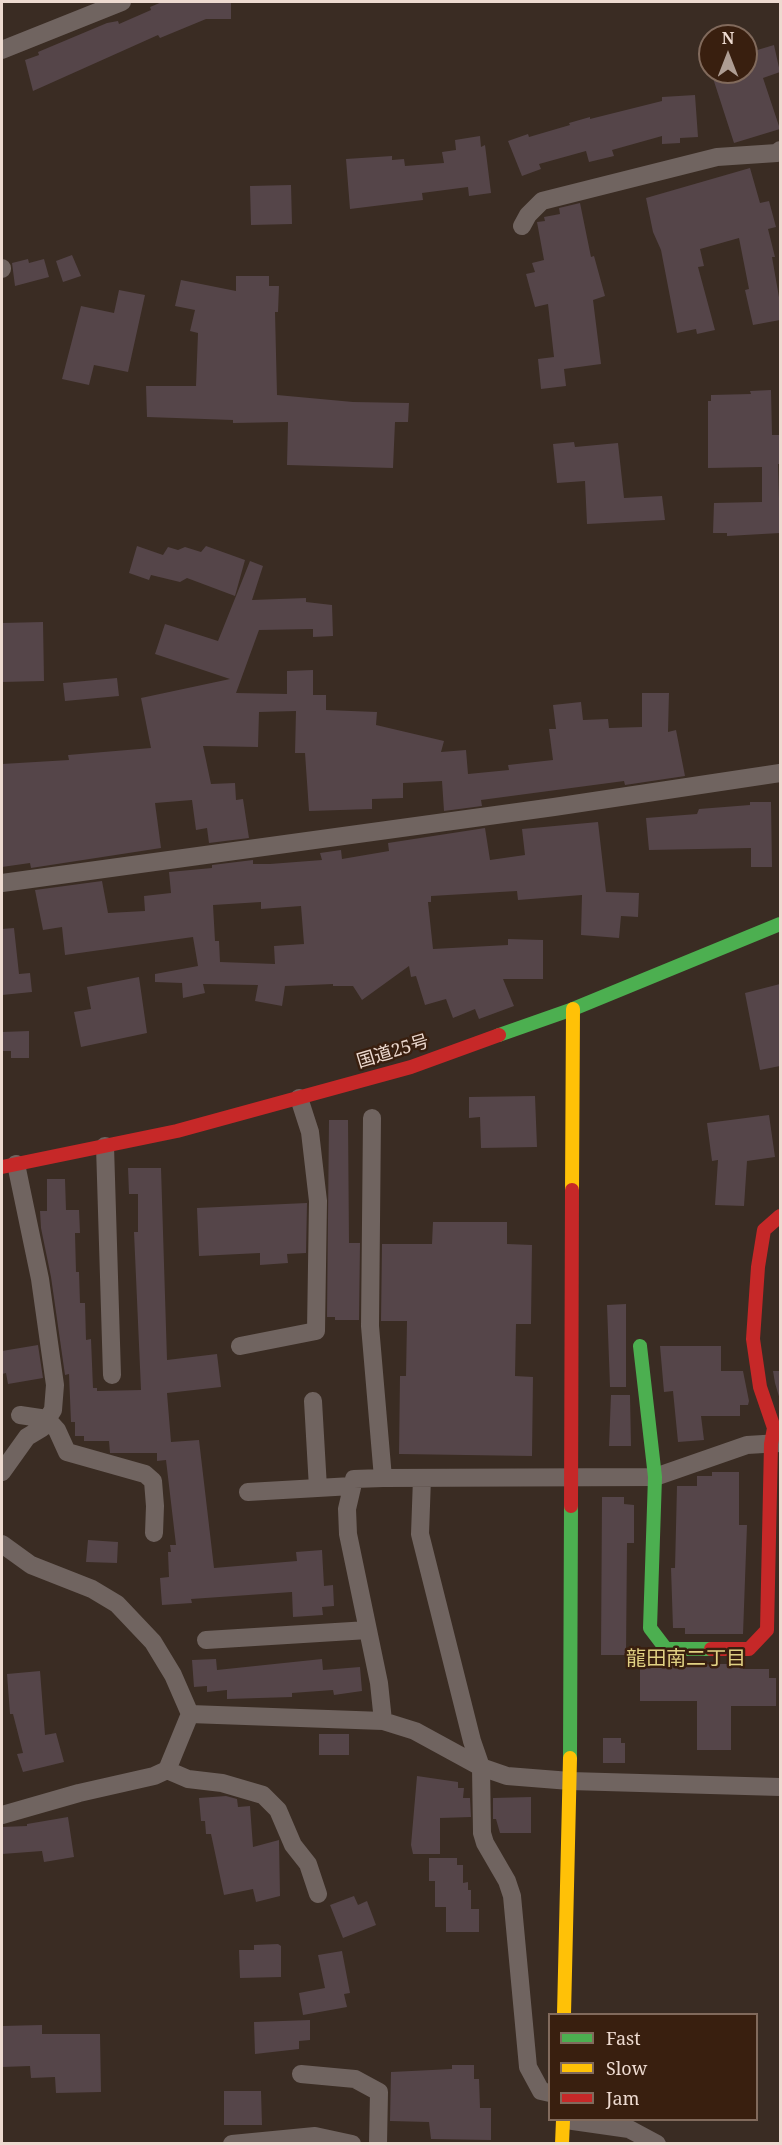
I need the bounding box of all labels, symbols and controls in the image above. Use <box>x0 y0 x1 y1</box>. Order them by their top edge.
north arrow <box>698 24 758 84</box>
text: N <box>722 27 734 49</box>
street label: 国道25号 <box>354 1031 432 1073</box>
district label: 龍田南二丁目 <box>626 1647 746 1671</box>
legend <box>548 2013 758 2121</box>
text: Fast <box>606 2026 641 2050</box>
text: Slow <box>606 2056 647 2080</box>
text: Jam <box>606 2086 640 2110</box>

